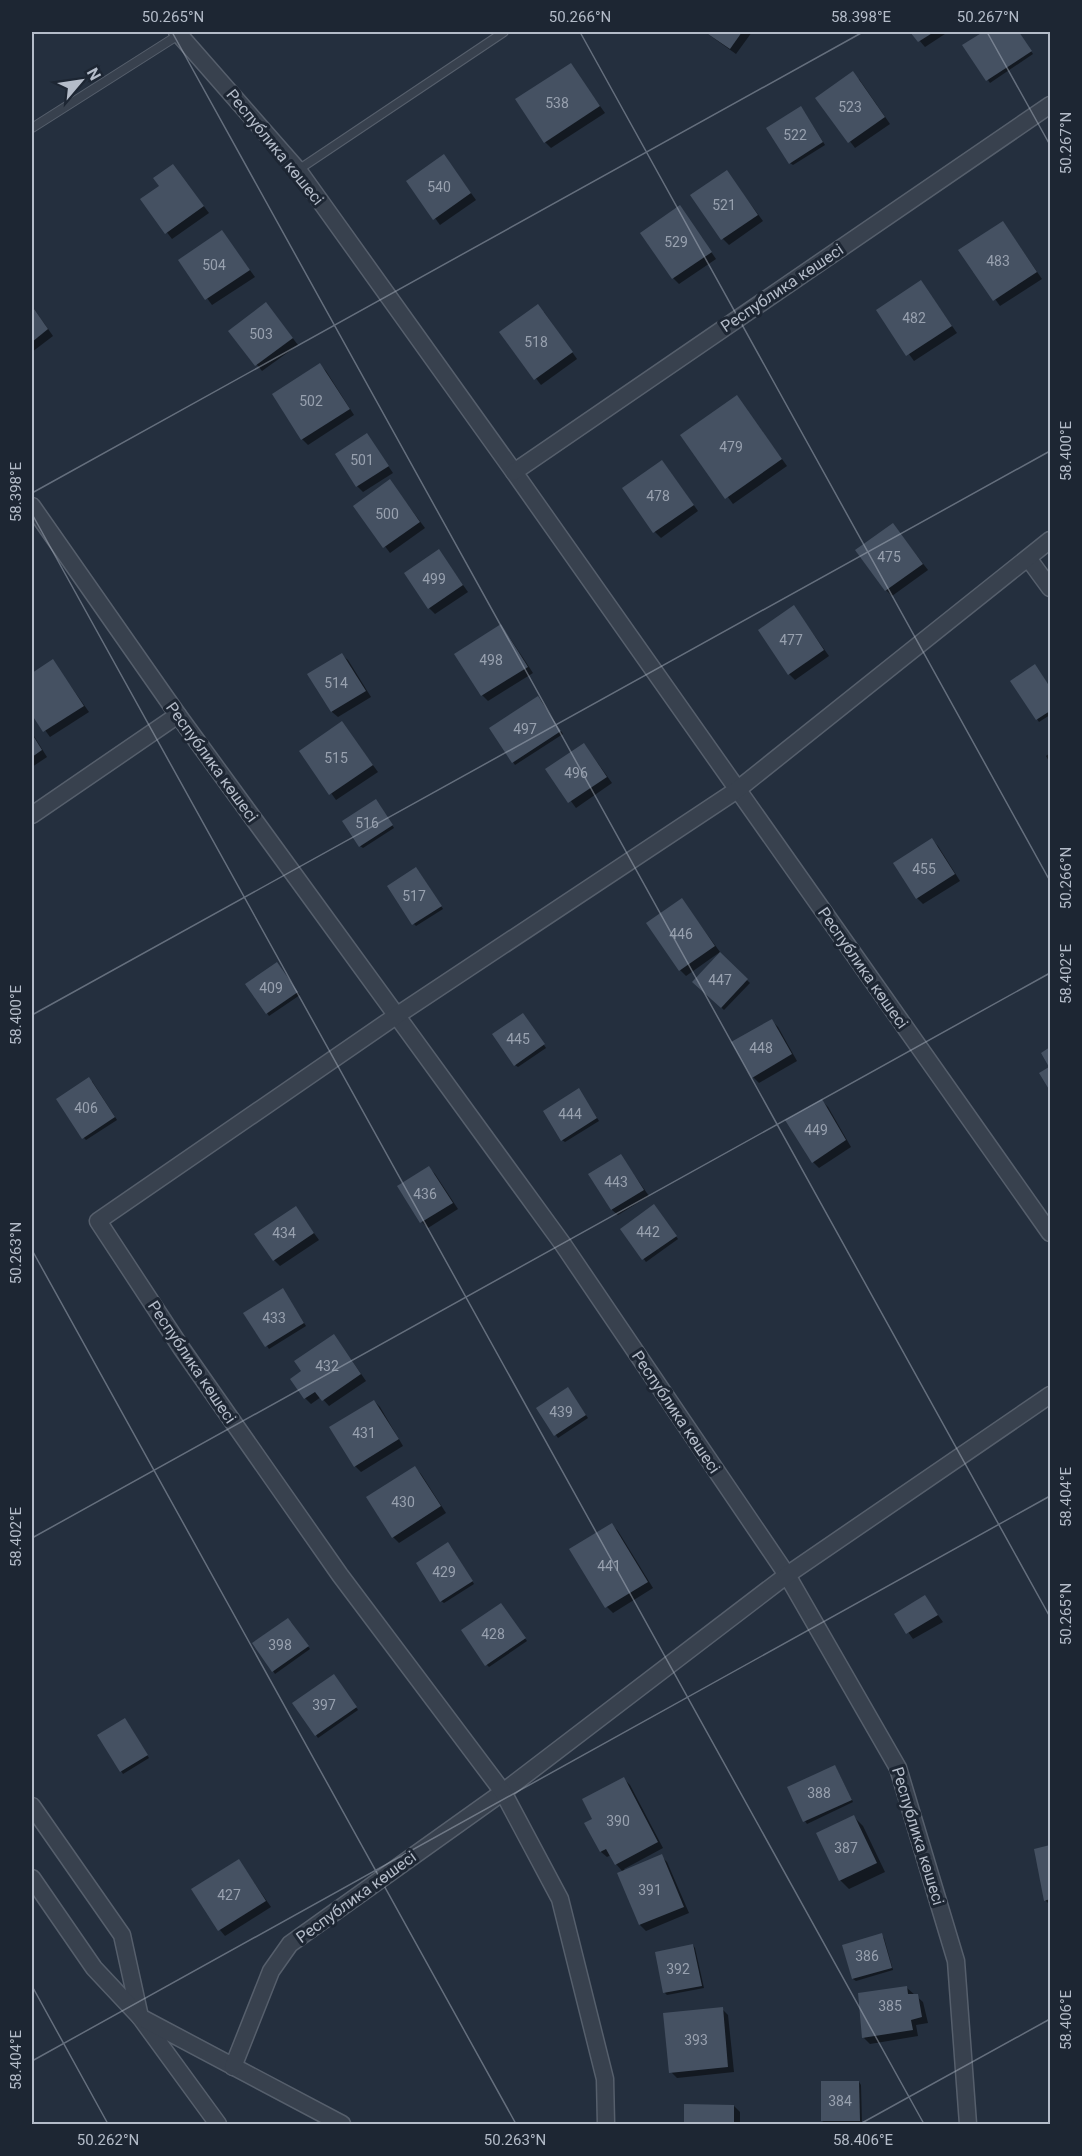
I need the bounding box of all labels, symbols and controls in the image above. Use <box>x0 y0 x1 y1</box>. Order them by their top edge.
text: 50.265°N <box>142 8 204 26</box>
text: 50.266°N <box>549 8 611 26</box>
text: 58.398°E <box>831 8 892 26</box>
text: 50.267°N <box>957 8 1019 26</box>
north arrow <box>51 51 111 111</box>
text: N <box>83 64 105 84</box>
street label: Республика көшесі <box>222 85 328 209</box>
house number: 538 <box>545 95 569 111</box>
house number: 523 <box>838 99 862 115</box>
text: 50.267°N <box>1057 112 1075 174</box>
house number: 522 <box>783 127 807 143</box>
house number: 540 <box>427 179 451 195</box>
house number: 521 <box>712 197 736 213</box>
house number: 529 <box>664 234 688 250</box>
street label: Республика көшесі <box>717 240 847 336</box>
house number: 483 <box>986 253 1010 269</box>
house number: 504 <box>202 257 226 273</box>
house number: 482 <box>902 310 926 326</box>
house number: 503 <box>249 326 273 342</box>
house number: 518 <box>524 334 548 350</box>
house number: 502 <box>299 393 323 409</box>
text: 58.400°E <box>1057 420 1075 481</box>
house number: 479 <box>719 439 743 455</box>
house number: 501 <box>350 452 374 468</box>
text: 58.398°E <box>7 461 25 522</box>
house number: 478 <box>646 488 670 504</box>
house number: 500 <box>375 506 399 522</box>
house number: 475 <box>877 549 901 565</box>
house number: 499 <box>422 571 446 587</box>
house number: 477 <box>779 632 803 648</box>
house number: 498 <box>479 652 503 668</box>
house number: 514 <box>324 675 348 691</box>
street label: Республика көшесі <box>162 698 262 826</box>
house number: 497 <box>513 721 537 737</box>
house number: 515 <box>324 750 348 766</box>
house number: 496 <box>564 765 588 781</box>
house number: 516 <box>355 815 379 831</box>
text: 50.266°N <box>1057 847 1075 909</box>
house number: 455 <box>912 861 936 877</box>
house number: 517 <box>402 888 426 904</box>
street label: Республика көшесі <box>814 904 912 1032</box>
house number: 446 <box>669 926 693 942</box>
text: 58.402°E <box>1057 943 1075 1004</box>
house number: 447 <box>708 972 732 988</box>
house number: 409 <box>259 980 283 996</box>
text: 58.400°E <box>7 984 25 1045</box>
house number: 445 <box>506 1031 530 1047</box>
house number: 448 <box>749 1040 773 1056</box>
house number: 406 <box>74 1100 98 1116</box>
house number: 444 <box>558 1106 582 1122</box>
house number: 449 <box>804 1122 828 1138</box>
house number: 443 <box>604 1174 628 1190</box>
house number: 436 <box>413 1186 437 1202</box>
text: 50.263°N <box>7 1222 25 1284</box>
house number: 442 <box>636 1224 660 1240</box>
house number: 434 <box>272 1225 296 1241</box>
street label: Республика көшесі <box>144 1297 240 1427</box>
house number: 433 <box>262 1310 286 1326</box>
street label: Республика көшесі <box>628 1347 724 1477</box>
house number: 432 <box>315 1358 339 1374</box>
house number: 439 <box>549 1404 573 1420</box>
house number: 431 <box>352 1425 376 1441</box>
text: 58.404°E <box>1057 1466 1075 1527</box>
house number: 430 <box>391 1494 415 1510</box>
text: 58.402°E <box>7 1506 25 1567</box>
house number: 441 <box>597 1558 621 1574</box>
house number: 429 <box>432 1564 456 1580</box>
text: 50.265°N <box>1057 1583 1075 1645</box>
house number: 428 <box>481 1626 505 1642</box>
house number: 398 <box>268 1637 292 1653</box>
house number: 397 <box>312 1697 336 1713</box>
street label: Республика көшесі <box>888 1765 948 1907</box>
house number: 388 <box>807 1785 831 1801</box>
house number: 390 <box>606 1813 630 1829</box>
house number: 387 <box>834 1840 858 1856</box>
street label: Республика көшесі <box>292 1847 420 1947</box>
house number: 391 <box>638 1882 662 1898</box>
house number: 427 <box>217 1887 241 1903</box>
house number: 386 <box>855 1948 879 1964</box>
house number: 392 <box>666 1961 690 1977</box>
text: 58.406°E <box>1057 1989 1075 2050</box>
house number: 385 <box>878 1998 902 2014</box>
text: 58.404°E <box>7 2029 25 2090</box>
house number: 393 <box>684 2032 708 2048</box>
house number: 384 <box>828 2093 852 2109</box>
text: 50.262°N <box>77 2131 139 2149</box>
text: 50.263°N <box>484 2131 546 2149</box>
text: 58.406°E <box>833 2131 894 2149</box>

